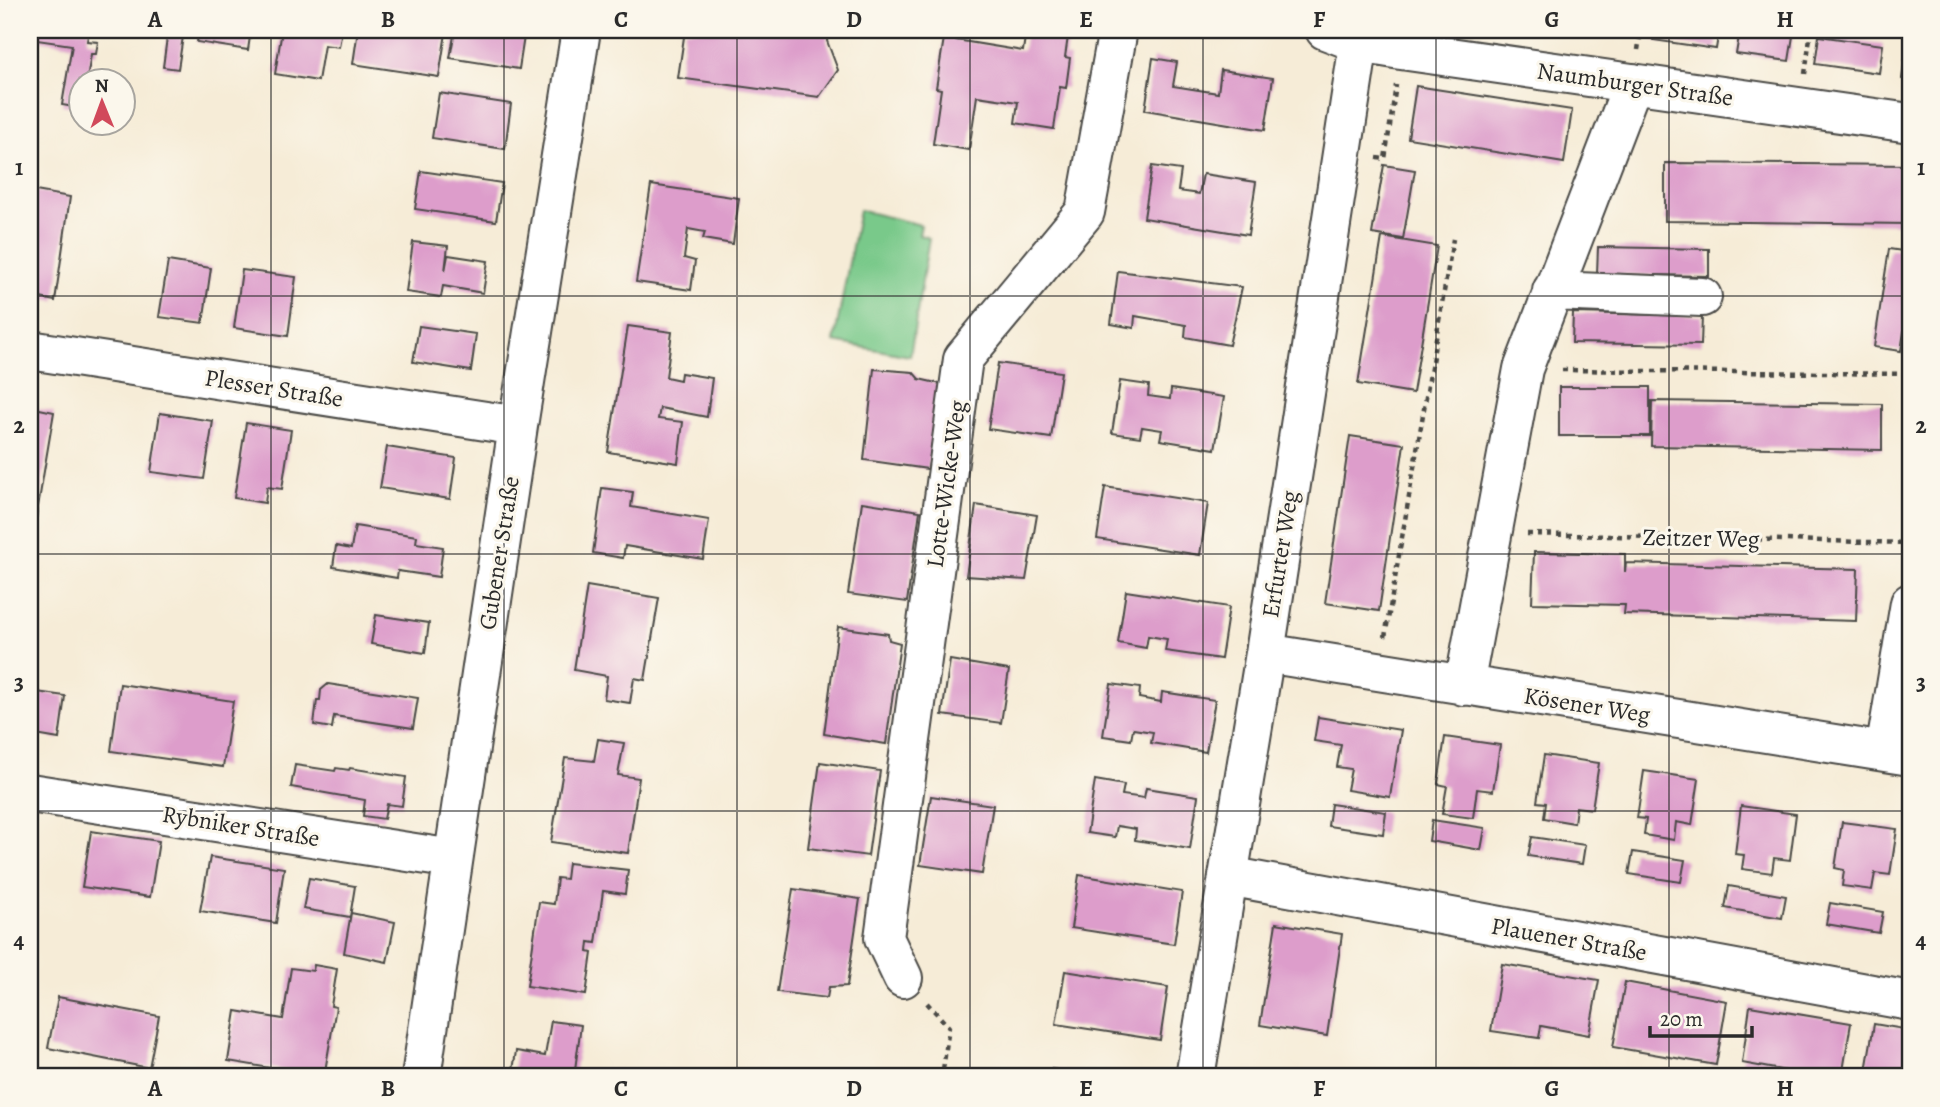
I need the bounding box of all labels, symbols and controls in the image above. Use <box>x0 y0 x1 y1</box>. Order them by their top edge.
text: A <box>147 4 163 35</box>
text: B <box>381 4 395 35</box>
text: C <box>614 4 628 35</box>
text: D <box>846 4 862 35</box>
text: E <box>1079 4 1093 35</box>
text: F <box>1313 4 1326 35</box>
text: G <box>1544 4 1560 35</box>
text: H <box>1776 4 1794 35</box>
street label: Naumburger Straße <box>1535 54 1735 114</box>
north arrow <box>66 66 136 136</box>
text: N <box>95 73 109 99</box>
text: 1 <box>15 152 23 183</box>
text: 1 <box>1917 152 1925 183</box>
street label: Plesser Straße <box>203 361 345 415</box>
street label: Lotte-Wicke-Weg <box>918 398 974 570</box>
text: 2 <box>13 410 25 441</box>
text: 2 <box>1915 410 1927 441</box>
street label: Gubener Straße <box>471 474 527 632</box>
street label: Erfurter Weg <box>1254 488 1306 620</box>
street label: Zeitzer Weg <box>1642 521 1760 555</box>
text: 3 <box>14 667 24 698</box>
text: 3 <box>1916 667 1926 698</box>
street label: Kösener Weg <box>1521 679 1653 731</box>
street label: Rybniker Straße <box>160 798 322 854</box>
street label: Plauener Straße <box>1489 910 1649 968</box>
text: 4 <box>14 925 25 956</box>
text: 4 <box>1916 925 1927 956</box>
scale bar <box>1650 995 1751 1039</box>
text: 20 m <box>1660 1005 1703 1033</box>
text: A <box>147 1073 163 1104</box>
text: B <box>381 1073 395 1104</box>
text: C <box>614 1073 628 1104</box>
text: D <box>846 1073 862 1104</box>
text: E <box>1079 1073 1093 1104</box>
text: F <box>1313 1073 1326 1104</box>
text: G <box>1544 1073 1560 1104</box>
text: H <box>1776 1073 1794 1104</box>

